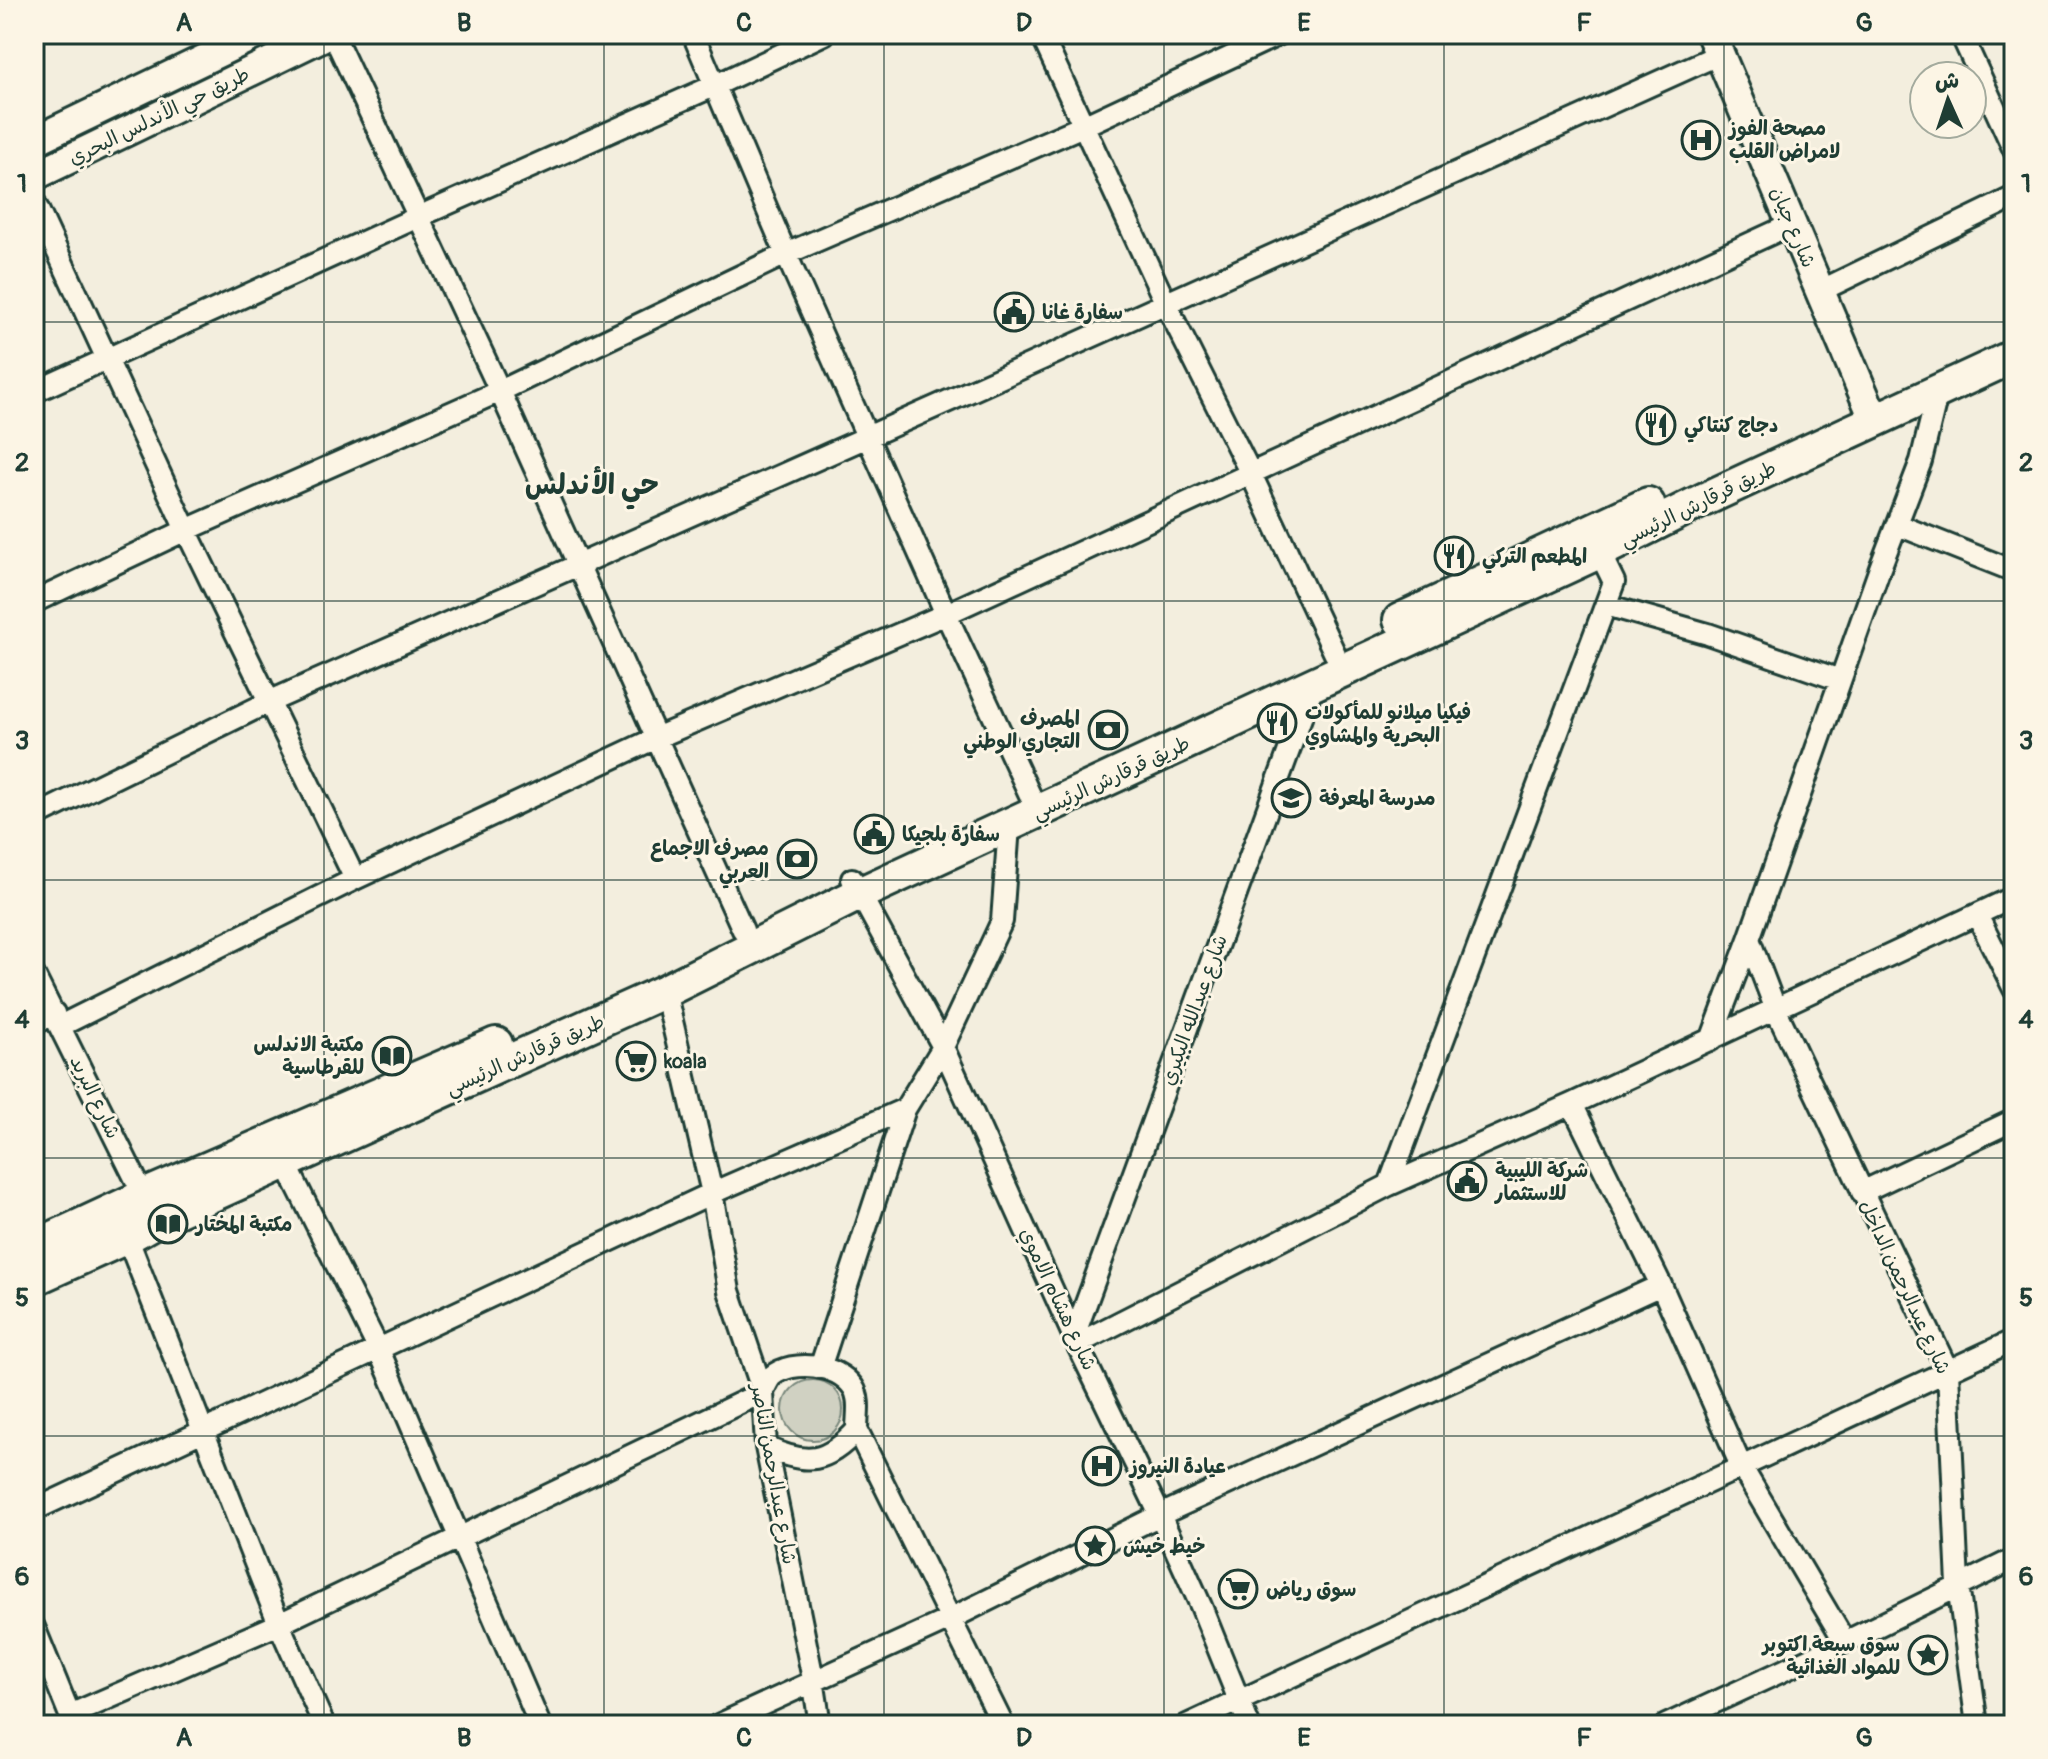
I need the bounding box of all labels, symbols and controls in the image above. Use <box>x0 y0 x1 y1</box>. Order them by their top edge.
text: A <box>176 7 193 39</box>
text: B <box>457 7 471 39</box>
text: C <box>736 7 752 39</box>
text: D <box>1016 7 1032 39</box>
text: E <box>1297 7 1311 39</box>
text: F <box>1576 7 1592 39</box>
text: G <box>1855 7 1873 39</box>
street label: طريق حي الأندلس البحري <box>64 60 256 175</box>
north arrow <box>1908 60 1988 140</box>
text: ش <box>1934 66 1960 96</box>
place label: مصحة الفوز لامراض القلب <box>1727 116 1840 164</box>
hospital icon: مصحة الفوز لامراض القلب <box>1680 119 1722 161</box>
text: 1 <box>17 168 27 200</box>
text: 1 <box>2021 168 2031 200</box>
street label: شارع جيان <box>1764 183 1821 272</box>
public building icon: سفارة غانا <box>993 291 1035 333</box>
place label: سفارة غانا <box>1042 300 1123 325</box>
restaurant icon: دجاج كنتاكي <box>1635 404 1677 446</box>
place label: دجاج كنتاكي <box>1684 413 1778 443</box>
text: 2 <box>15 447 29 479</box>
text: 2 <box>2019 447 2033 479</box>
street label: طريق قرقارش الرئيسي <box>1616 455 1783 557</box>
district label: حي الأندلس <box>525 466 659 510</box>
restaurant icon: المطعم التركي <box>1433 535 1475 577</box>
place label: المطعم التركي <box>1482 544 1587 574</box>
place label: فيكيا ميلانو للمأكولات البحرية والمشاوي <box>1305 700 1471 751</box>
restaurant icon: فيكيا ميلانو للمأكولات البحرية والمشاوي <box>1256 702 1298 744</box>
place label: المصرف التجاري الوطني <box>963 706 1080 759</box>
bank icon: المصرف التجاري الوطني <box>1087 709 1129 751</box>
text: 3 <box>15 725 29 757</box>
text: 3 <box>2019 725 2033 757</box>
street label: طريق قرقارش الرئيسي <box>1028 730 1196 830</box>
school or university icon: مدرسة المعرفة <box>1270 777 1312 819</box>
place label: مدرسة المعرفة <box>1319 786 1436 811</box>
public building icon: سفارة بلجيكا <box>853 813 895 855</box>
place label: سفارة بلجيكا <box>902 822 1000 847</box>
place label: مصرف الاجماع العربي <box>650 836 769 889</box>
bank icon: مصرف الاجماع العربي <box>776 838 818 880</box>
street label: شارع عبدالله البكيري <box>1155 931 1235 1089</box>
text: 4 <box>14 1004 30 1036</box>
text: 4 <box>2018 1004 2034 1036</box>
street label: طريق قرقارش الرئيسي <box>442 1009 610 1106</box>
place label: مكتبة الاندلس للقرطاسية <box>253 1032 364 1080</box>
library icon: مكتبة الاندلس للقرطاسية <box>371 1035 413 1077</box>
supermarket icon: koala <box>615 1040 657 1082</box>
place label: koala <box>663 1049 706 1074</box>
street label: شارع البريد <box>63 1051 126 1143</box>
place label: شركة الليبية للاستثمار <box>1494 1158 1588 1206</box>
public building icon: شركة الليبية للاستثمار <box>1446 1160 1488 1202</box>
street label: شارع عبدالرحمن الداخل <box>1853 1196 1956 1379</box>
library icon: مكتبة المختار <box>147 1203 189 1245</box>
place label: مكتبة المختار <box>194 1212 292 1237</box>
street label: شارع هشام الاموي <box>1012 1224 1102 1375</box>
text: 5 <box>15 1282 29 1314</box>
text: 5 <box>2019 1282 2033 1314</box>
street label: شارع عبدالرحمن الناصر <box>744 1380 802 1566</box>
hospital icon: عيادة النيروز <box>1081 1445 1123 1487</box>
place label: عيادة النيروز <box>1128 1454 1226 1480</box>
place icon: خيط خيش <box>1074 1525 1116 1567</box>
place label: خيط خيش <box>1123 1534 1205 1559</box>
text: 6 <box>14 1561 30 1593</box>
text: 6 <box>2018 1561 2034 1593</box>
supermarket icon: سوق رياض <box>1217 1568 1259 1610</box>
place label: سوق رياض <box>1266 1577 1356 1602</box>
place label: سوق سبعة اكتوبر للمواد الغذائية <box>1761 1632 1900 1680</box>
place icon: سوق سبعة اكتوبر للمواد الغذائية <box>1907 1634 1949 1676</box>
text: A <box>176 1722 193 1754</box>
text: B <box>457 1722 471 1754</box>
text: C <box>736 1722 752 1754</box>
text: D <box>1016 1722 1032 1754</box>
text: E <box>1297 1722 1311 1754</box>
text: F <box>1576 1722 1592 1754</box>
text: G <box>1855 1722 1873 1754</box>

